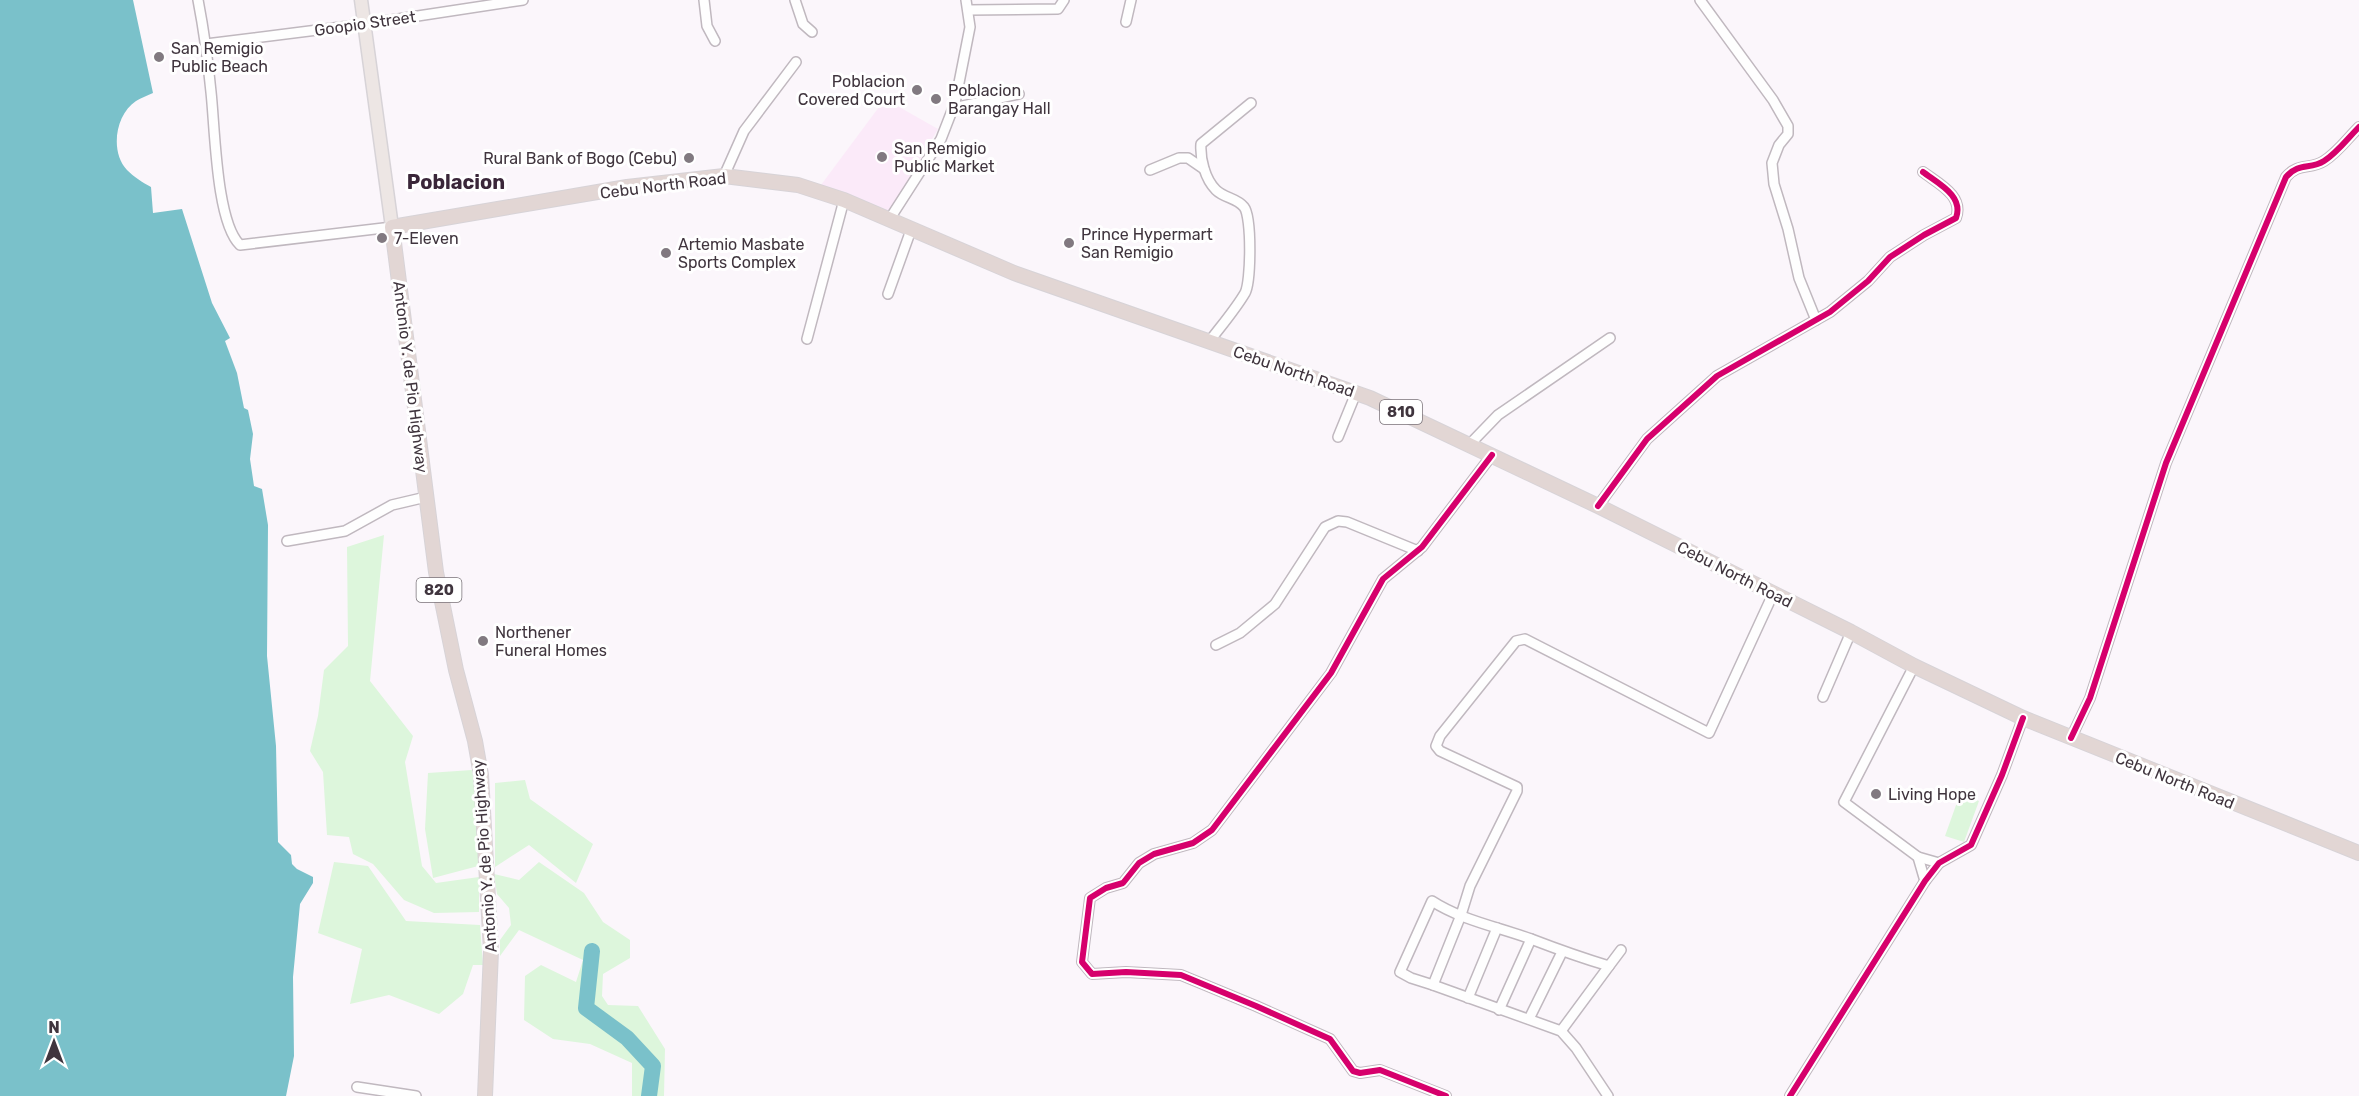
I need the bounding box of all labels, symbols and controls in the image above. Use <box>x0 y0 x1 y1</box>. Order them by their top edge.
street label: Goopio Street <box>313 7 417 40</box>
place label: San Remigio Public Beach <box>171 39 268 76</box>
marker: San Remigio Public Beach <box>152 50 166 64</box>
place label: Poblacion Covered Court <box>798 72 905 109</box>
place label: Poblacion Barangay Hall <box>948 81 1051 118</box>
marker: Poblacion Covered Court <box>910 83 924 97</box>
marker: Poblacion Barangay Hall <box>929 92 943 106</box>
place label: San Remigio Public Market <box>894 139 995 176</box>
place label: Rural Bank of Bogo (Cebu) <box>483 149 677 168</box>
marker: San Remigio Public Market <box>875 150 889 164</box>
marker: Rural Bank of Bogo (Cebu) <box>682 151 696 165</box>
street label: Cebu North Road <box>599 168 727 203</box>
district label: Poblacion <box>407 170 505 194</box>
place label: Prince Hypermart San Remigio <box>1081 225 1213 262</box>
place label: 7-Eleven <box>394 229 459 248</box>
marker: 7-Eleven <box>375 231 389 245</box>
place label: Artemio Masbate Sports Complex <box>678 235 804 272</box>
marker: Prince Hypermart San Remigio <box>1062 236 1076 250</box>
marker: Artemio Masbate Sports Complex <box>659 246 673 260</box>
street label: Antonio Y. de Pio Highway <box>389 280 432 474</box>
street label: Cebu North Road <box>1231 342 1357 401</box>
road number: 810 <box>1380 400 1422 424</box>
street label: Cebu North Road <box>1674 537 1796 612</box>
road number: 820 <box>416 578 462 602</box>
place label: Northener Funeral Homes <box>495 623 607 660</box>
marker: Northener Funeral Homes <box>476 634 490 648</box>
street label: Cebu North Road <box>2112 748 2237 813</box>
street label: Antonio Y. de Pio Highway <box>468 759 501 953</box>
place label: Living Hope <box>1888 785 1976 804</box>
marker: Living Hope <box>1869 787 1883 801</box>
north arrow <box>24 1012 84 1072</box>
text: N <box>48 1018 60 1037</box>

